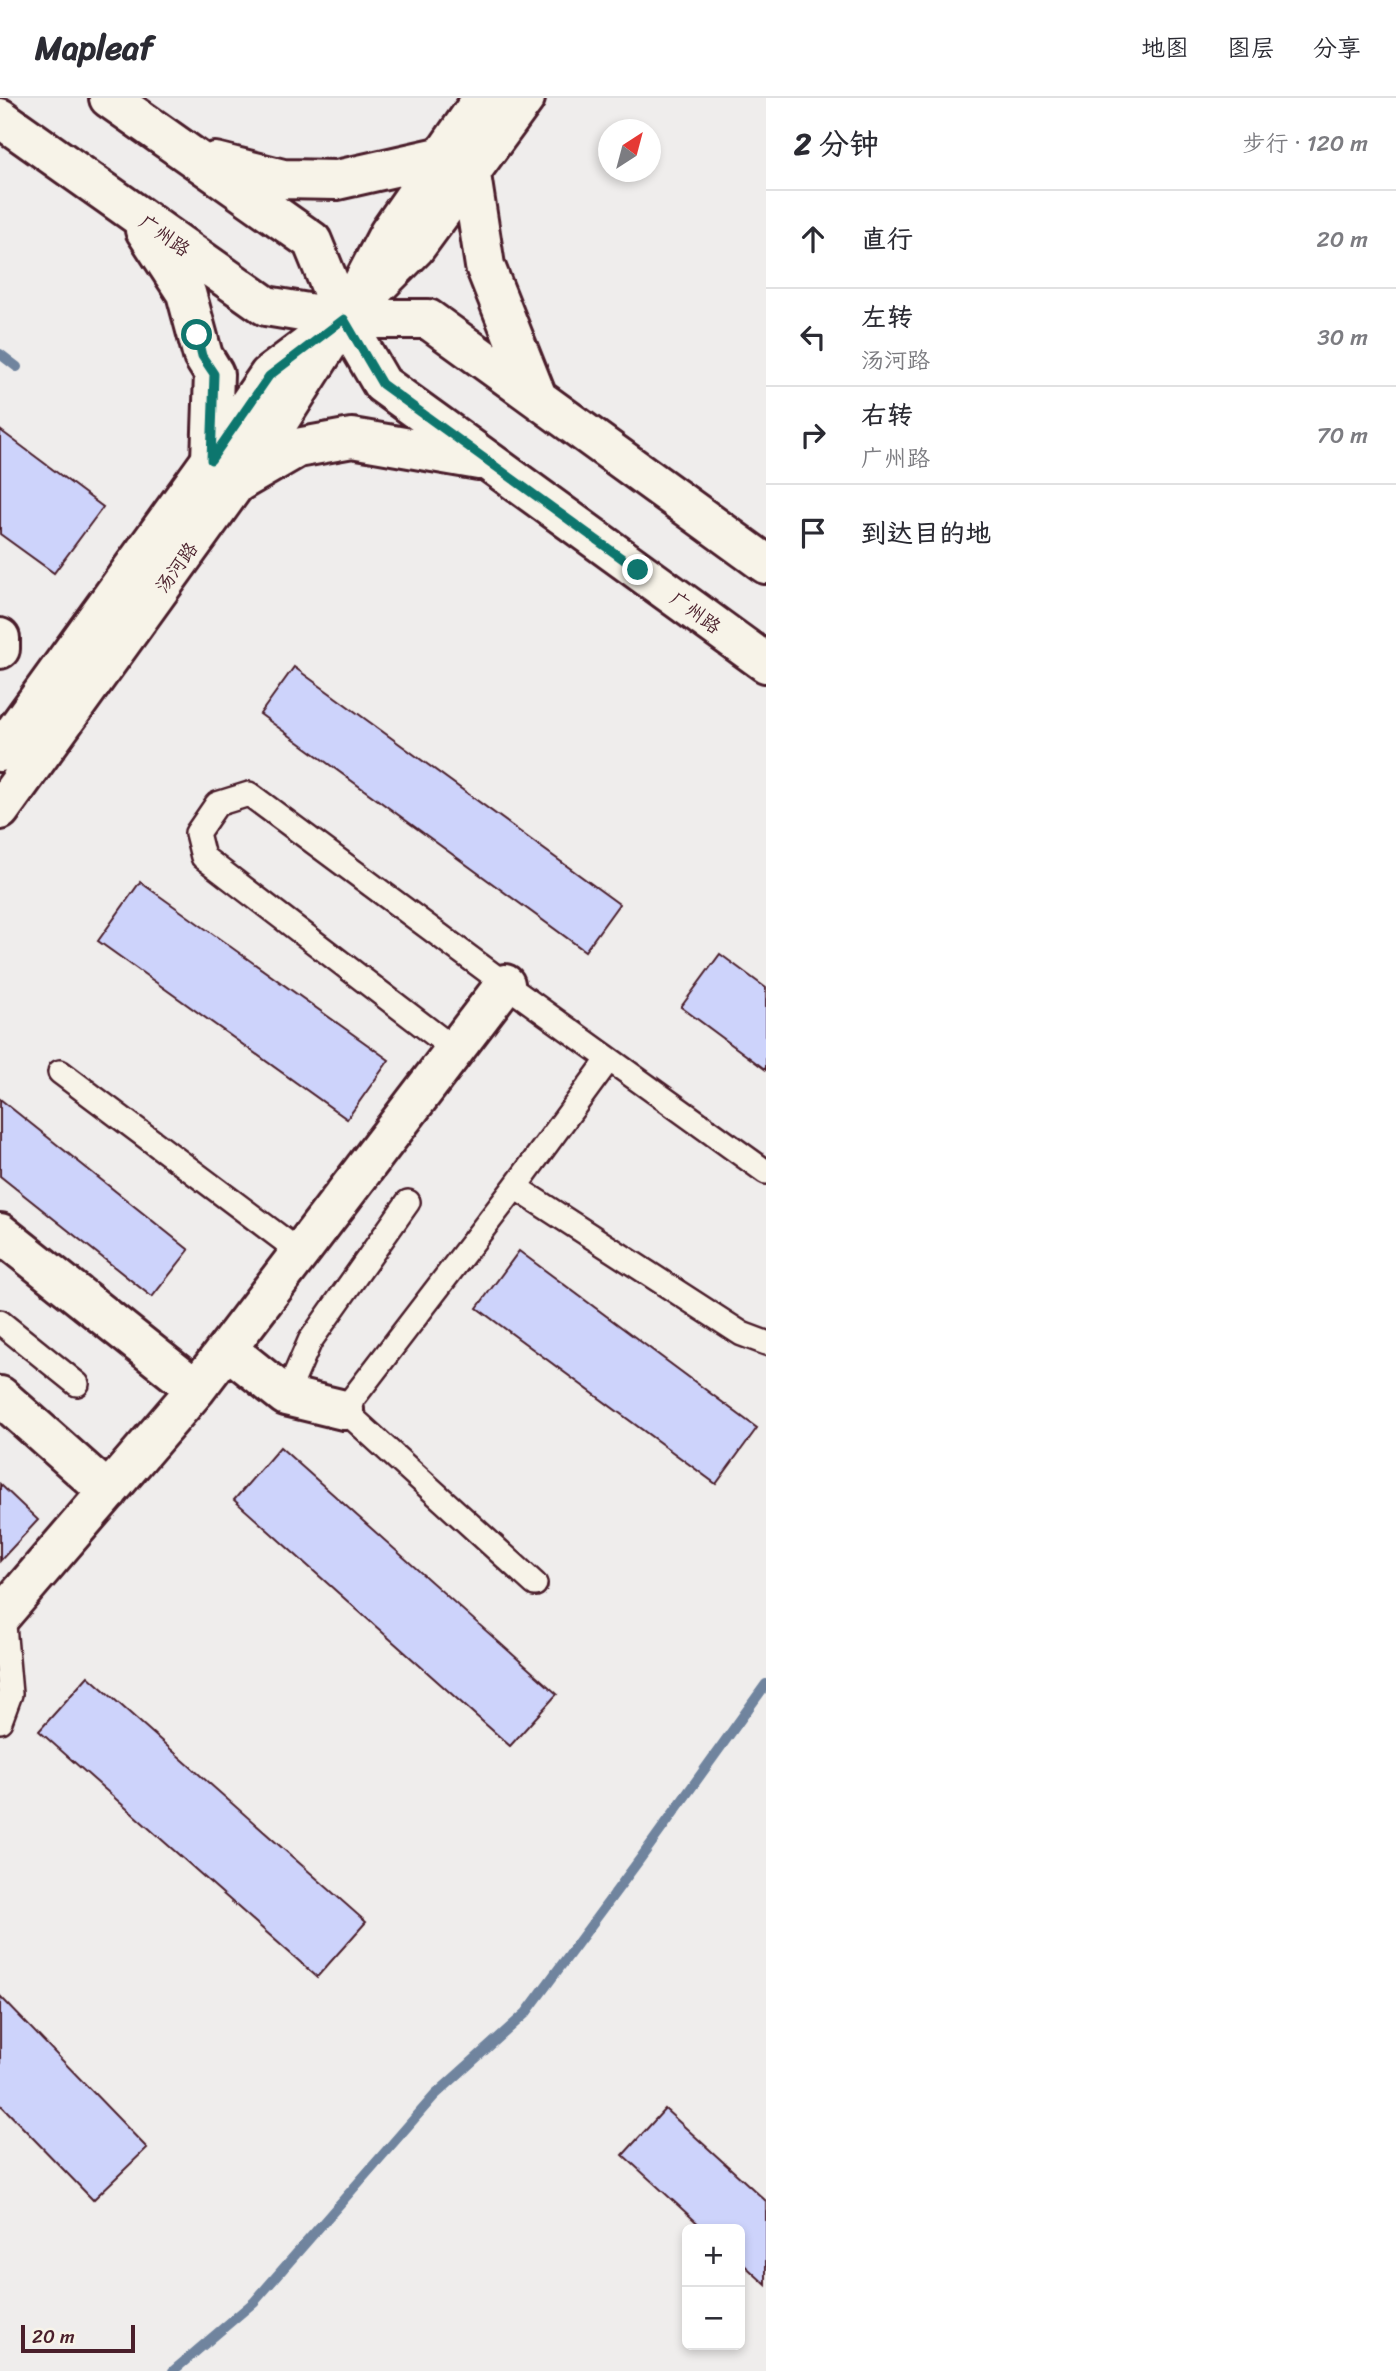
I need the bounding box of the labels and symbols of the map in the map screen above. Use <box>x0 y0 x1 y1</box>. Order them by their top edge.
north arrow <box>598 119 661 182</box>
street label: 广州路 <box>132 206 198 265</box>
route start <box>181 319 212 350</box>
street label: 汤河路 <box>146 535 207 600</box>
route end <box>622 554 653 585</box>
street label: 广州路 <box>663 582 728 643</box>
scale bar <box>21 2322 135 2354</box>

